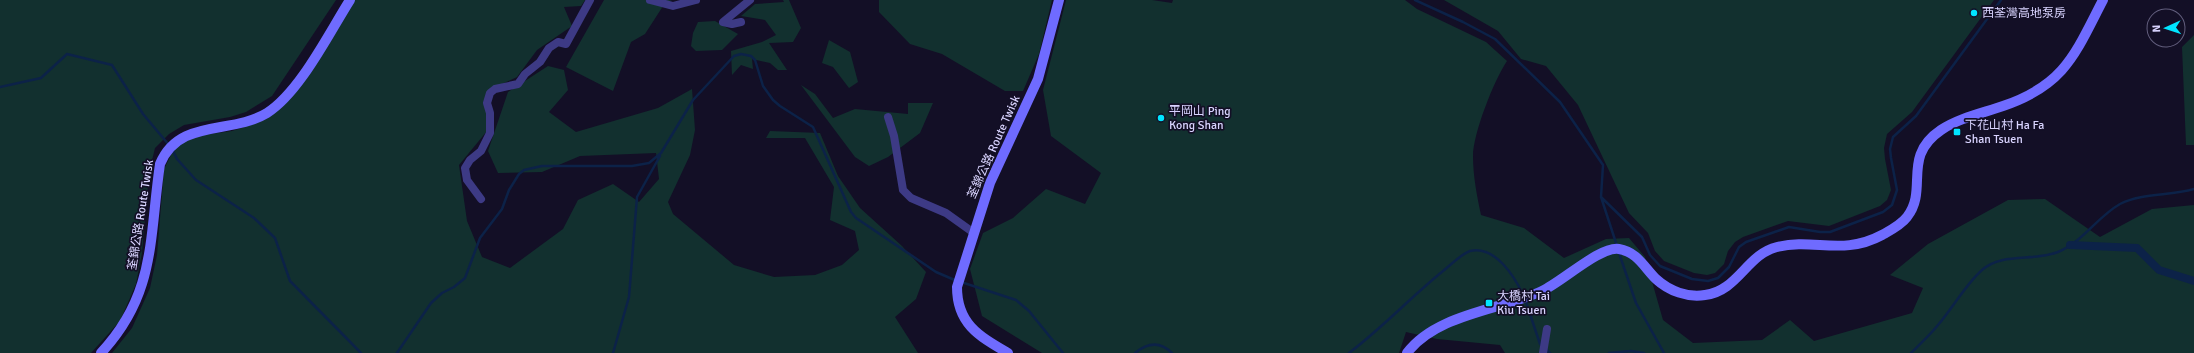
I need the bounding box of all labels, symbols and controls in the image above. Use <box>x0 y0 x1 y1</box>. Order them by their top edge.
place label: 西荃灣高地泵房 <box>1982 6 2066 21</box>
marker: 西荃灣高地泵房 <box>1969 8 1979 18</box>
north arrow <box>2146 8 2186 48</box>
text: N <box>2150 24 2163 33</box>
street label: 荃錦公路 Route Twisk <box>964 93 1024 201</box>
place label: 平岡山 Ping Kong Shan <box>1169 104 1231 133</box>
marker: 平岡山 Ping Kong Shan <box>1156 113 1166 123</box>
place label: 下花山村 Ha Fa Shan Tsuen <box>1965 118 2044 147</box>
marker: 下花山村 Ha Fa Shan Tsuen <box>1952 127 1962 137</box>
street label: 荃錦公路 Route Twisk <box>125 159 157 271</box>
place label: 大橋村 Tai Kiu Tsuen <box>1497 289 1550 318</box>
marker: 大橋村 Tai Kiu Tsuen <box>1484 298 1494 308</box>

